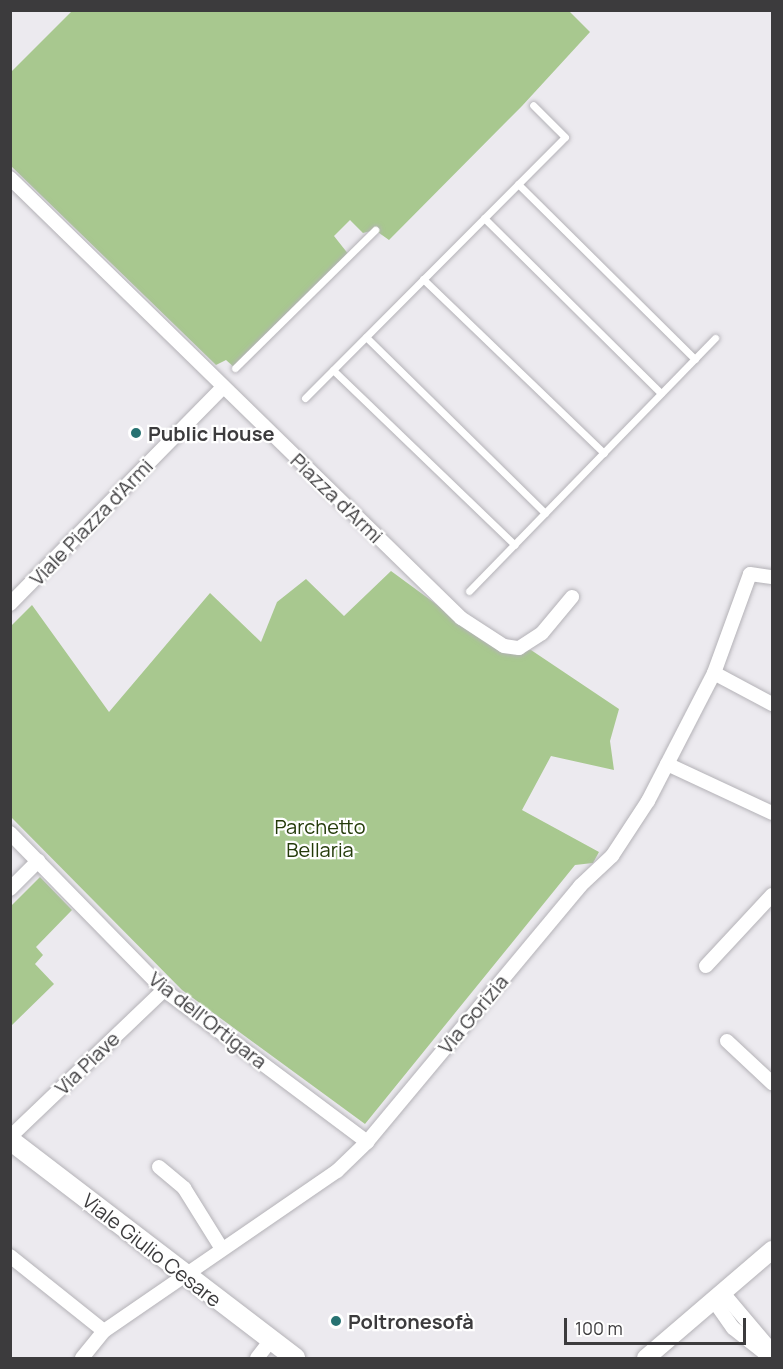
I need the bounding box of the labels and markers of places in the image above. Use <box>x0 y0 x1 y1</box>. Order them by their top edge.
place label: Public House <box>148 421 274 445</box>
marker: Public House <box>129 426 143 440</box>
place label: Poltronesofà <box>348 1309 474 1333</box>
marker: Poltronesofà <box>329 1314 343 1328</box>

